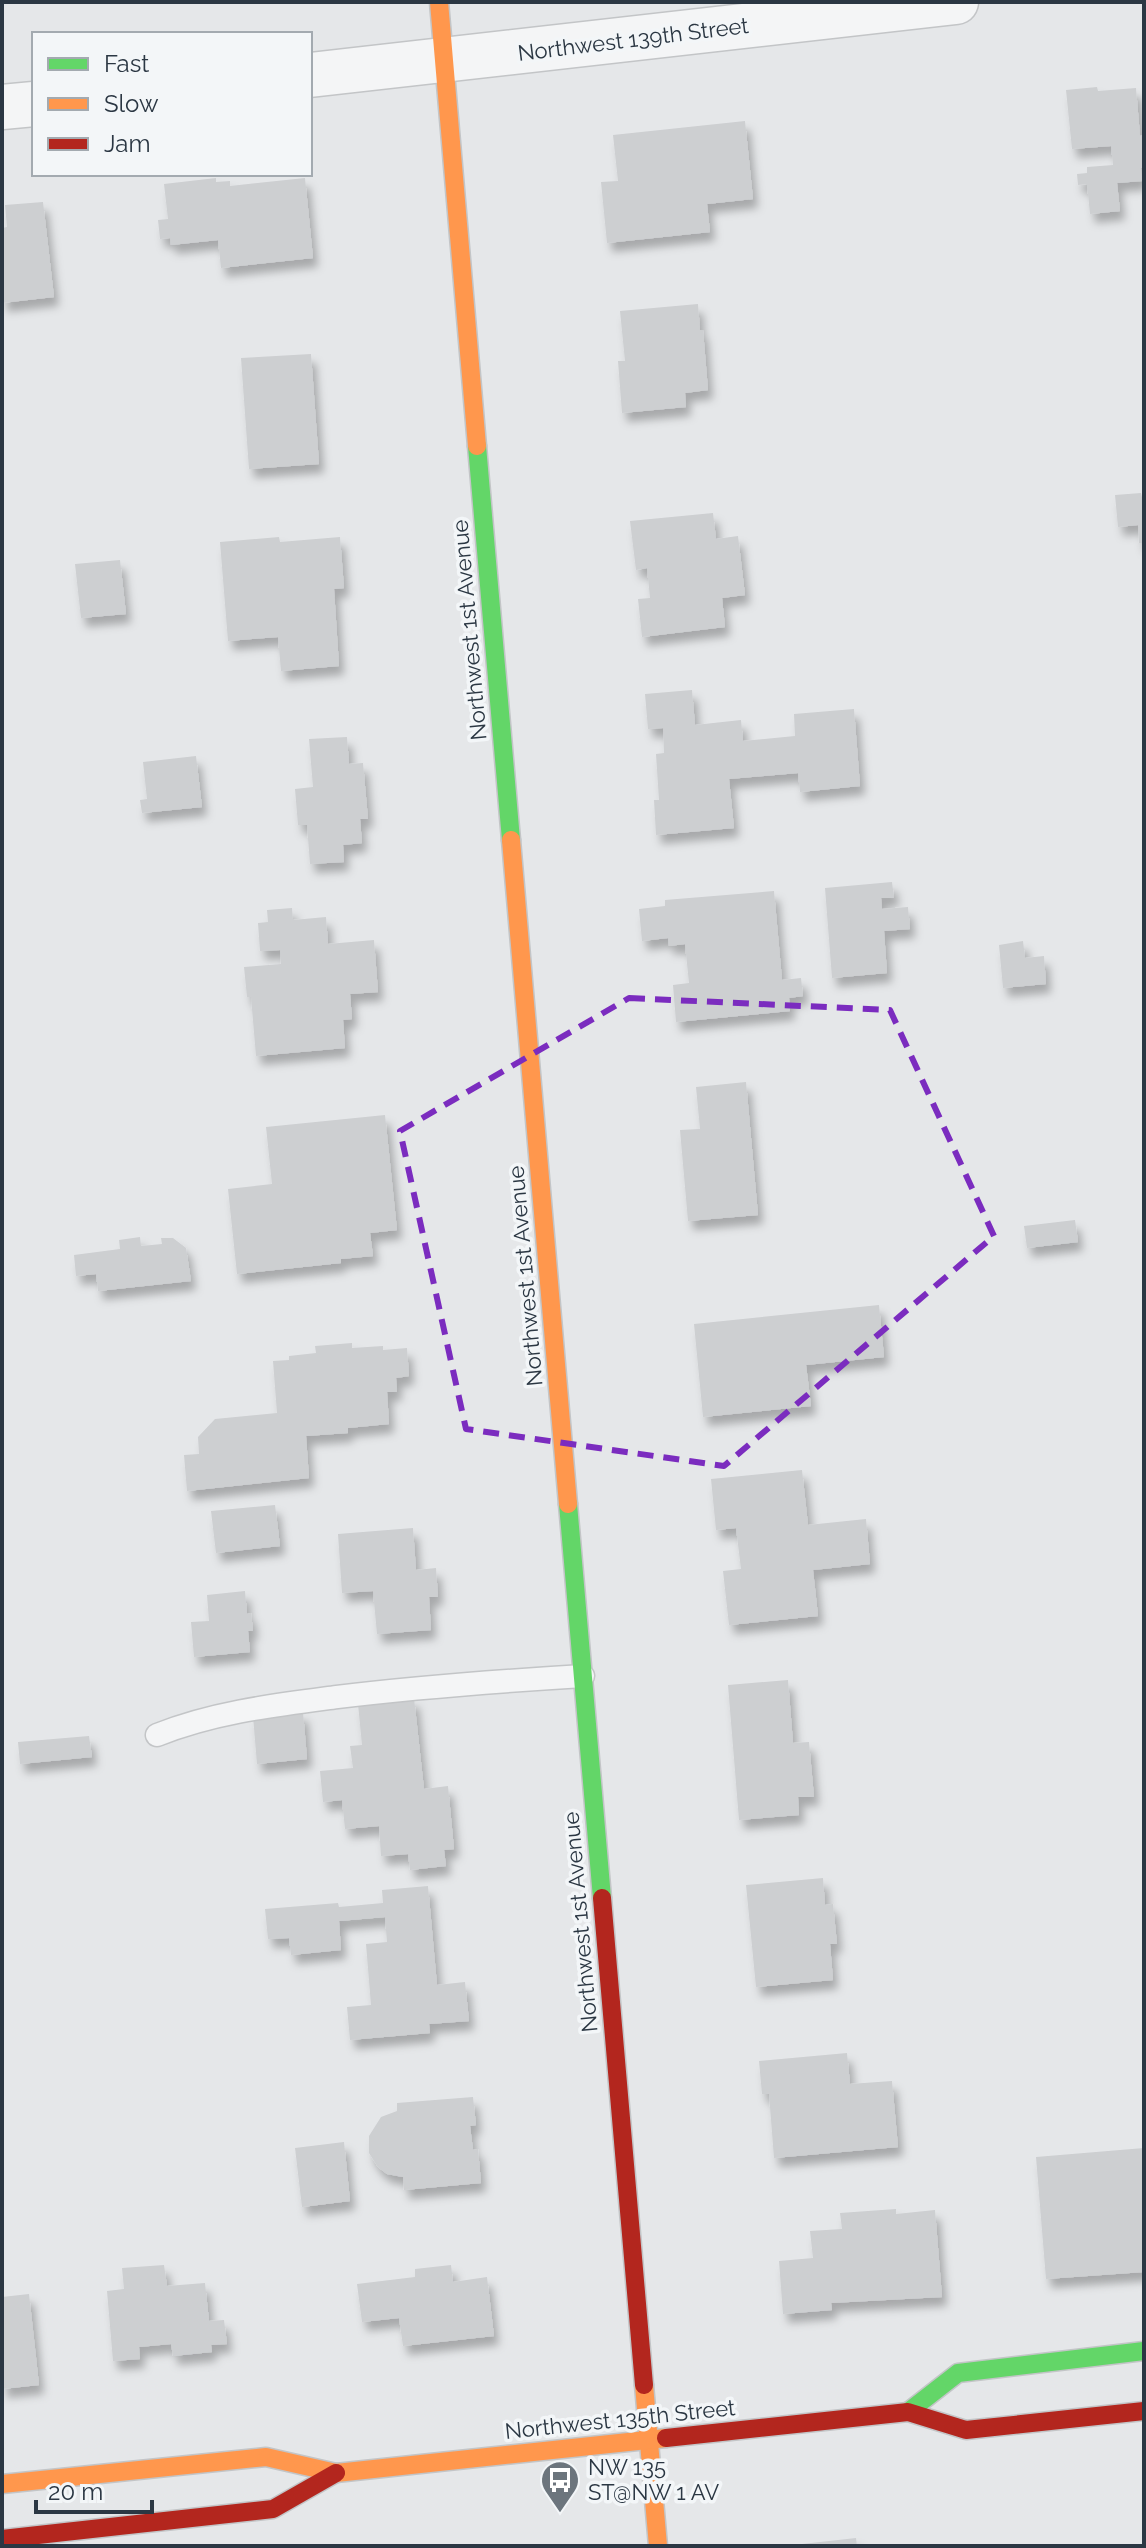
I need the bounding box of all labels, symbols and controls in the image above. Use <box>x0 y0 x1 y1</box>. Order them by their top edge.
street label: Northwest 139th Street <box>516 12 751 66</box>
legend <box>32 32 312 176</box>
text: Fast <box>104 49 149 78</box>
text: Slow <box>104 89 159 118</box>
text: Jam <box>104 129 150 158</box>
street label: Northwest 1st Avenue <box>446 519 492 741</box>
street label: Northwest 1st Avenue <box>502 1165 548 1387</box>
street label: Northwest 1st Avenue <box>557 1811 603 2033</box>
street label: Northwest 135th Street <box>504 2394 737 2444</box>
place label: NW 135 ST@NW 1 AV <box>588 2454 719 2505</box>
bus stop icon: NW 135 ST@NW 1 AV <box>539 2459 581 2514</box>
scale bar <box>36 2464 152 2514</box>
text: 20 m <box>48 2477 103 2506</box>

